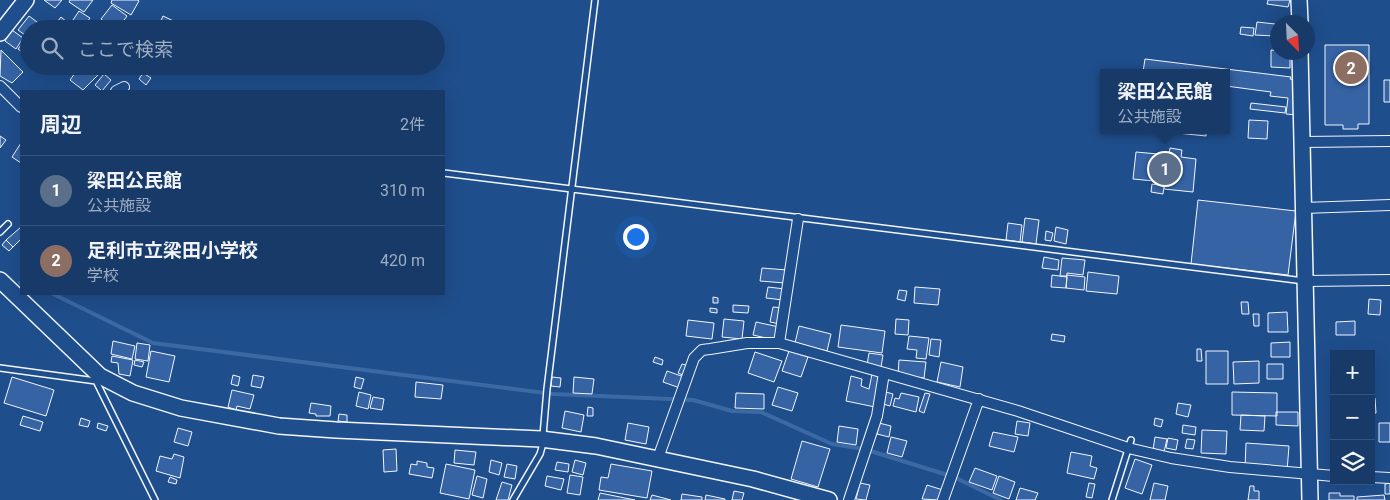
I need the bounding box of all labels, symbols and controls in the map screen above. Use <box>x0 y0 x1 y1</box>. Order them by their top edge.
north arrow <box>1270 15 1315 60</box>
search box <box>20 20 445 75</box>
icon: search <box>38 34 66 62</box>
text: ここで検索 <box>78 38 173 61</box>
pin: 2 <box>1335 49 1367 87</box>
popup <box>1100 69 1230 134</box>
text: 梁田公民館 <box>1117 80 1213 103</box>
text: 公共施設 <box>1117 107 1182 126</box>
text: 周辺 <box>40 113 82 137</box>
text: 2件 <box>400 115 425 134</box>
pin: 1 <box>1149 150 1181 188</box>
text: 梁田公民館 <box>87 169 182 192</box>
text: 1 <box>51 181 61 200</box>
text: 310 m <box>380 181 425 200</box>
text: 公共施設 <box>87 196 151 215</box>
your location <box>623 224 649 250</box>
text: 足利市立梁田小学校 <box>87 239 258 262</box>
text: 2 <box>51 251 61 270</box>
text: 420 m <box>380 251 425 270</box>
text: 学校 <box>87 266 119 285</box>
map controls <box>1330 350 1375 485</box>
button: + <box>1330 350 1375 395</box>
button: − <box>1330 395 1375 440</box>
button: layers <box>1330 440 1375 485</box>

